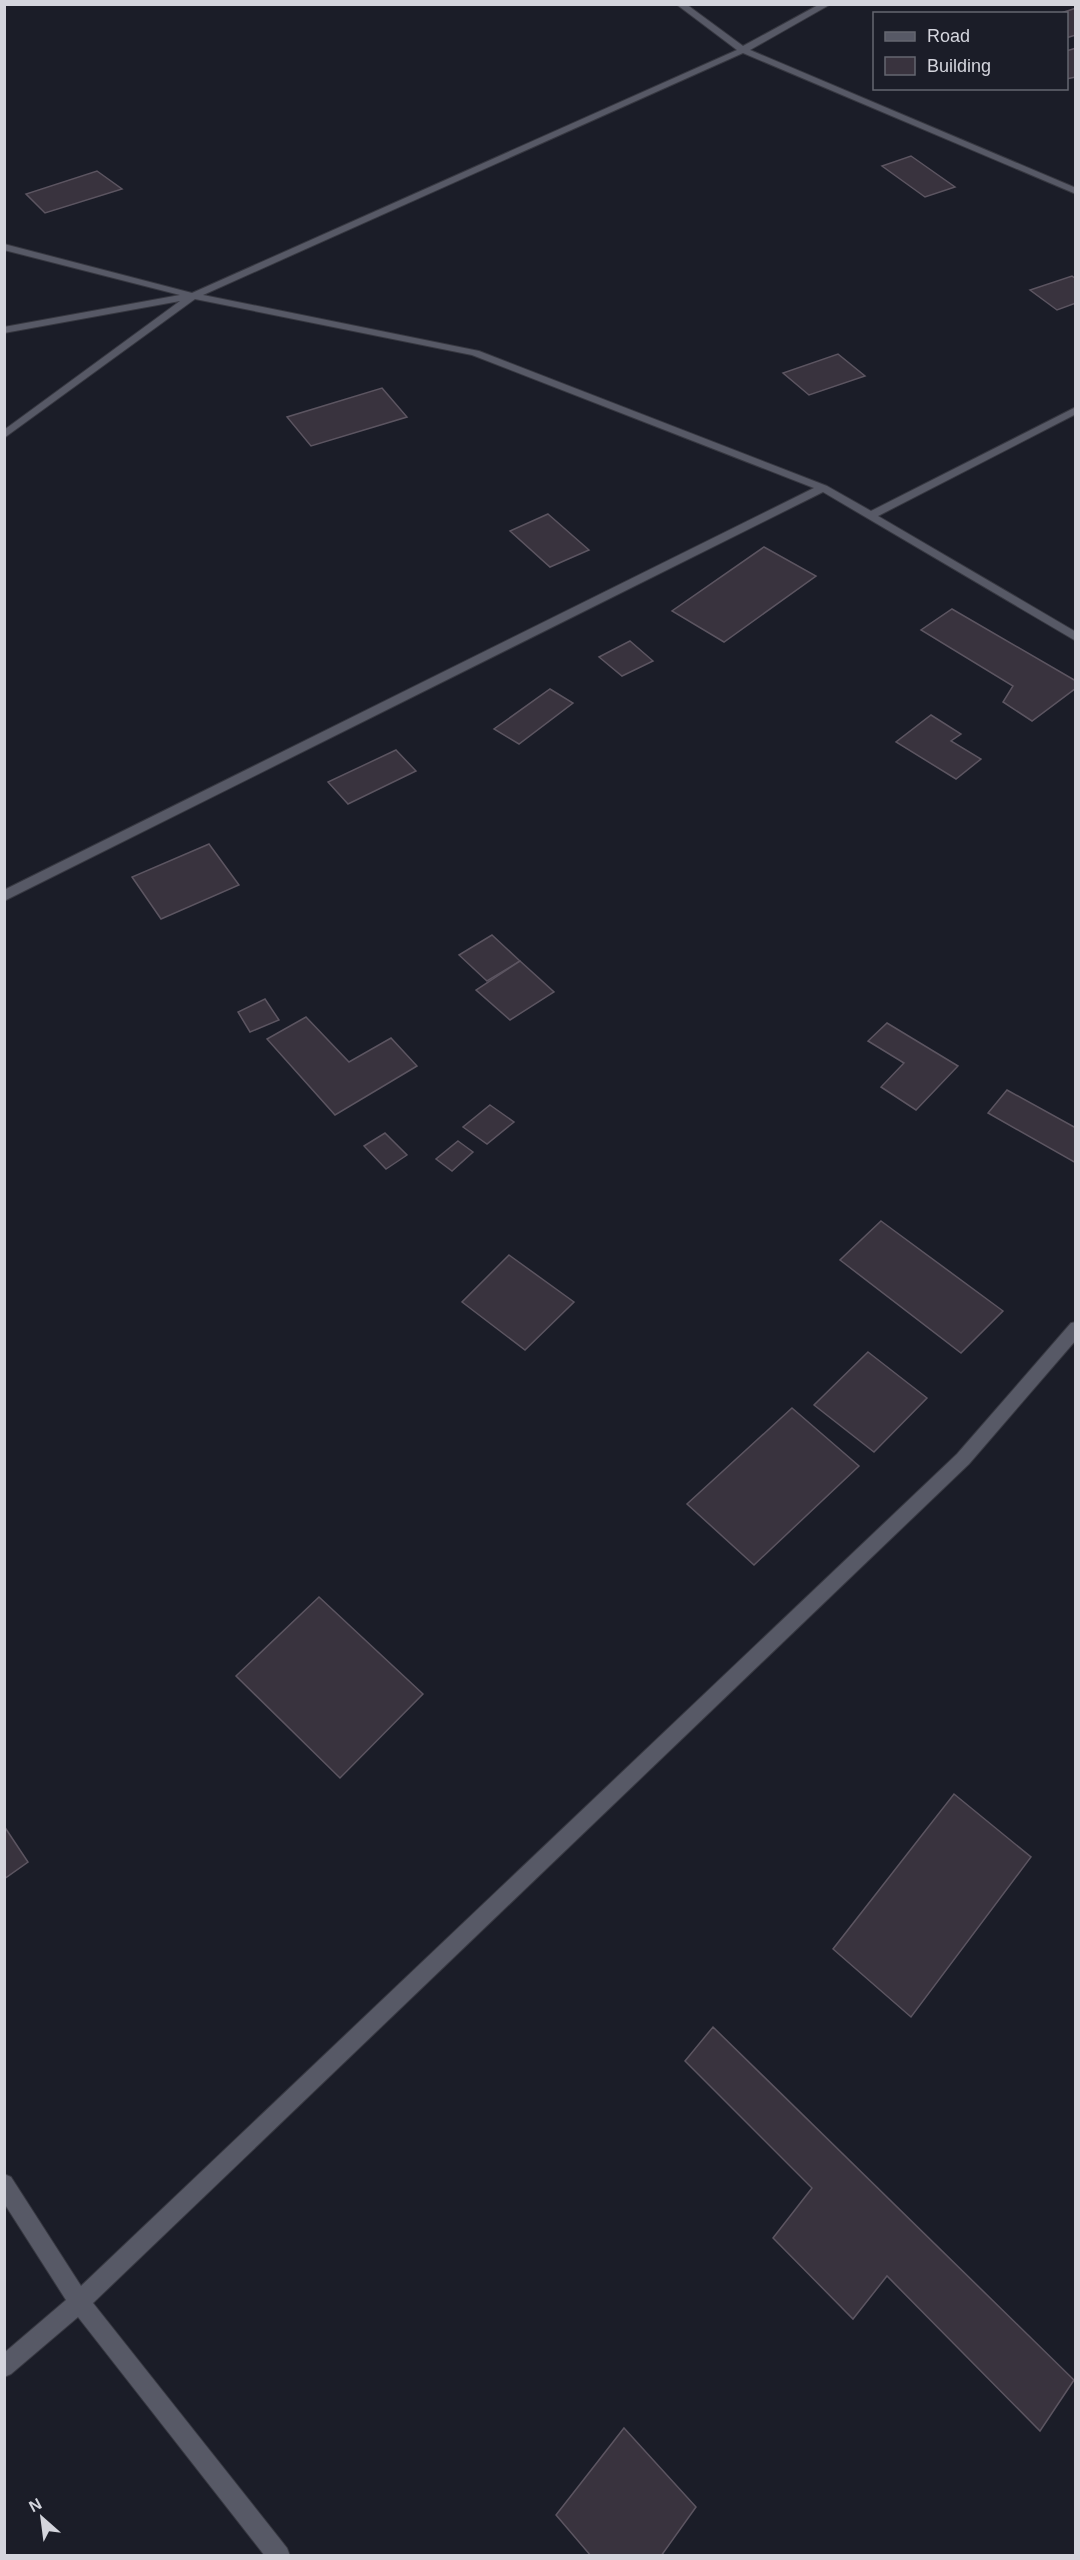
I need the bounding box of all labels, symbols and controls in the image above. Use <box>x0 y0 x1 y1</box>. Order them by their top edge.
legend <box>873 12 1068 90</box>
text: Road <box>927 26 970 46</box>
text: Building <box>927 56 991 76</box>
north arrow <box>12 2488 72 2548</box>
text: N <box>26 2495 44 2515</box>

